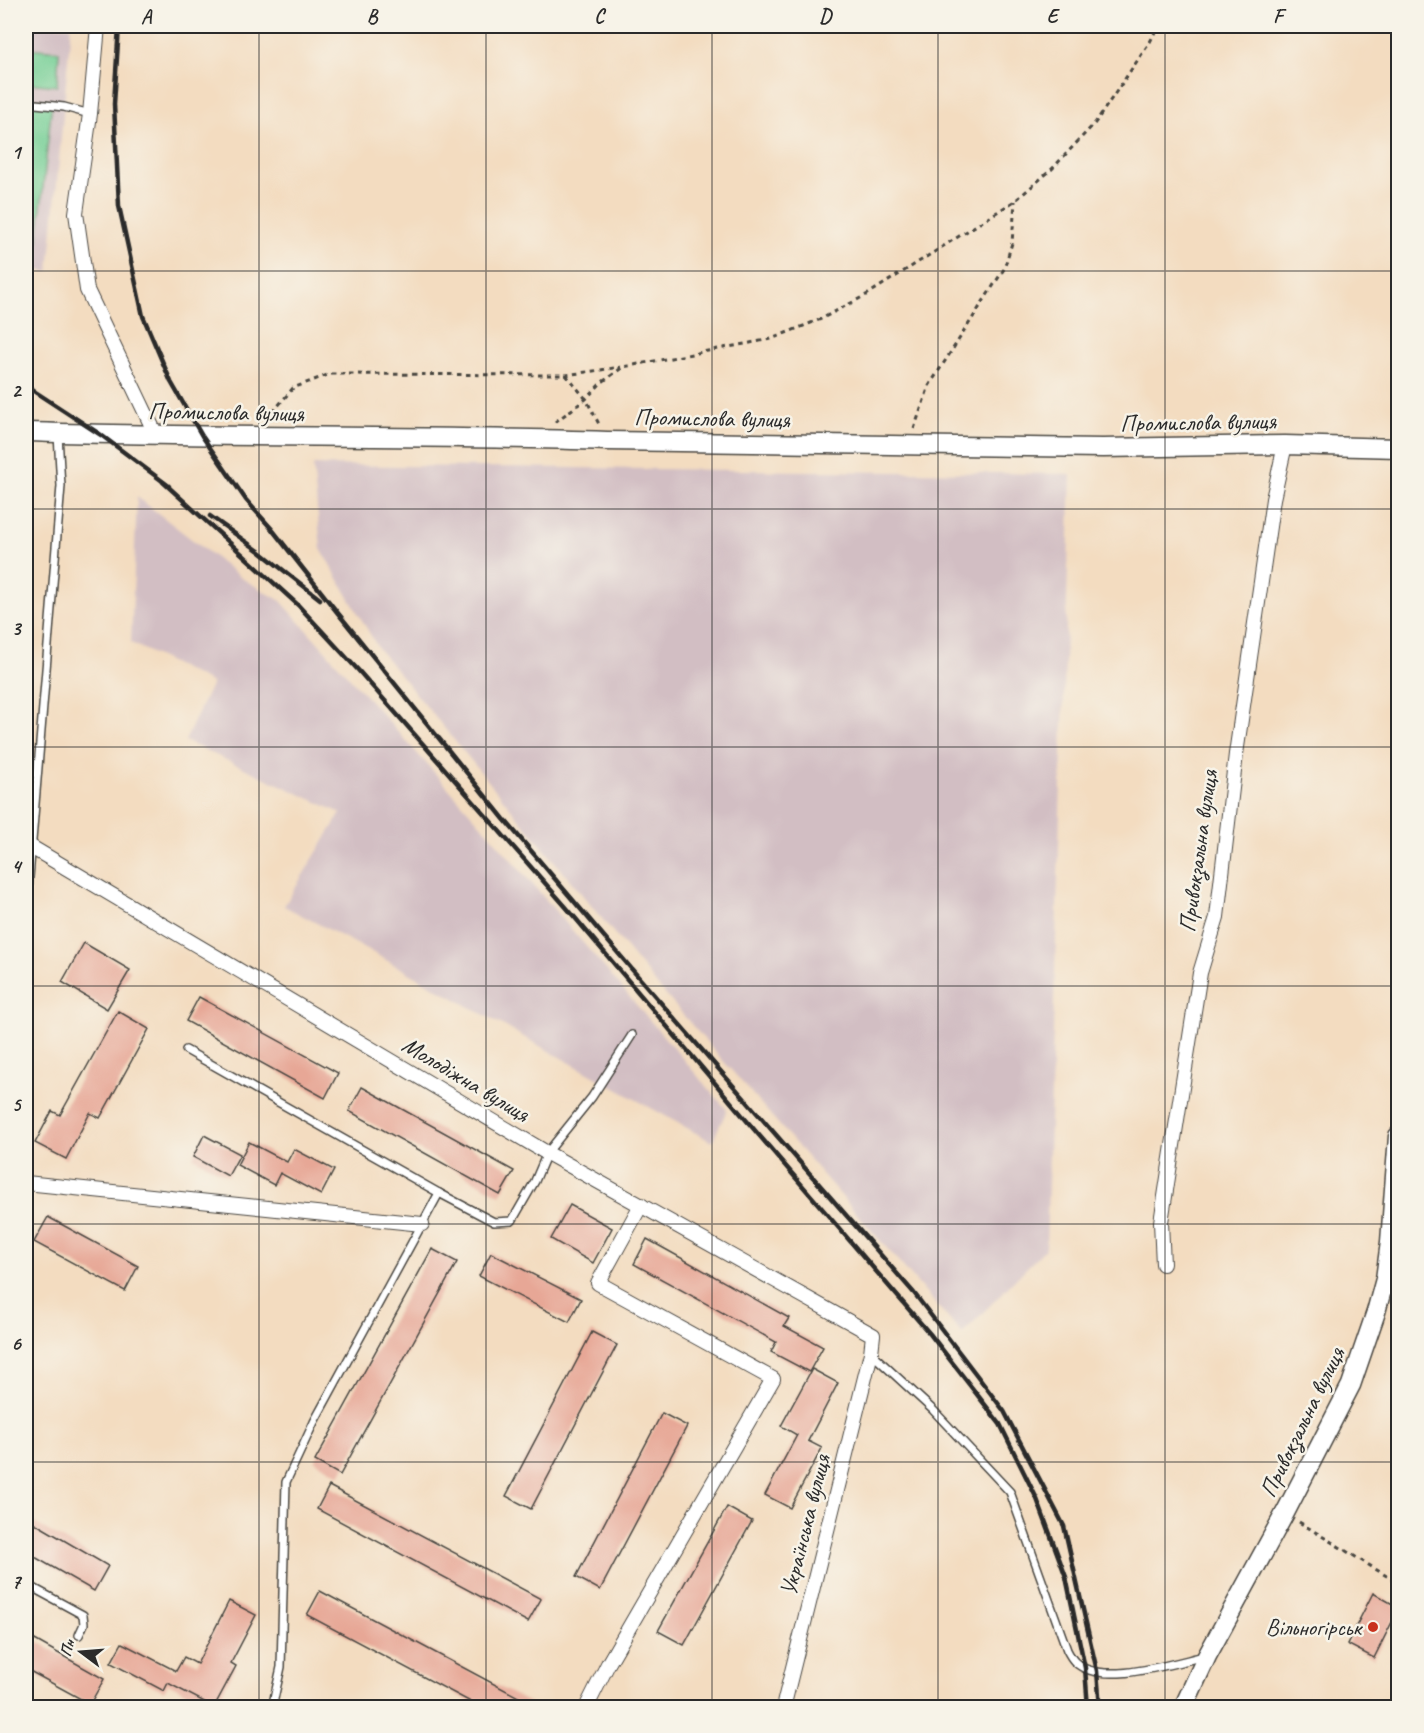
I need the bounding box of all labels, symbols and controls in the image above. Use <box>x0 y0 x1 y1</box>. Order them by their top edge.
text: A <box>141 4 153 29</box>
text: B <box>367 4 379 29</box>
text: C <box>594 4 606 29</box>
text: D <box>819 4 833 29</box>
text: E <box>1047 4 1061 29</box>
text: F <box>1273 4 1287 29</box>
text: 1 <box>12 140 23 165</box>
text: 2 <box>12 378 23 403</box>
street label: Промислова вулиця <box>148 396 306 428</box>
street label: Промислова вулиця <box>634 402 792 434</box>
street label: Промислова вулиця <box>1120 406 1278 438</box>
text: 3 <box>12 616 23 641</box>
street label: Привокзальна вулиця <box>1172 767 1225 934</box>
text: 4 <box>12 854 24 879</box>
street label: Молодіжна вулиця <box>397 1029 536 1129</box>
text: 5 <box>12 1092 23 1117</box>
text: 6 <box>11 1331 22 1356</box>
street label: Привокзальна вулиця <box>1253 1341 1353 1502</box>
street label: Українська вулиця <box>773 1450 837 1599</box>
text: 7 <box>12 1569 23 1594</box>
place label: Вільногірськ <box>1266 1612 1363 1642</box>
marker: Вільногірськ <box>1366 1620 1380 1634</box>
north arrow <box>51 1622 111 1682</box>
text: Пн <box>56 1636 80 1659</box>

